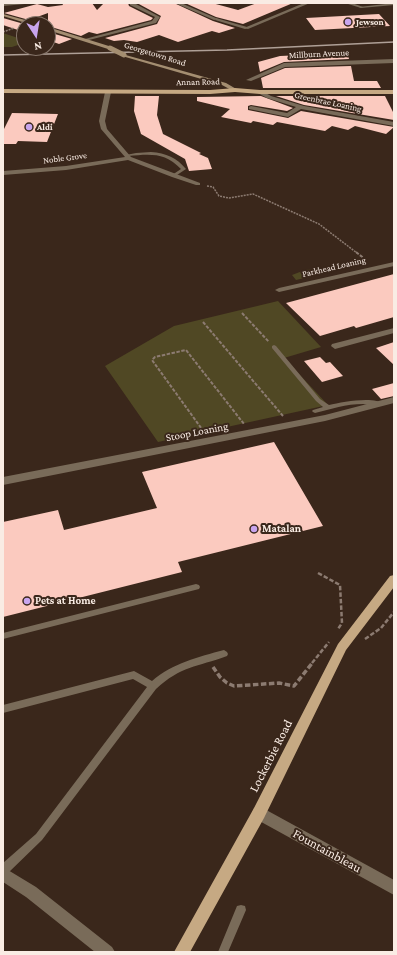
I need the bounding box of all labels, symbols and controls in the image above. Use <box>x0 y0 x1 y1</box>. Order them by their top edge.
north arrow <box>16 16 56 56</box>
marker: Jewson <box>343 17 353 27</box>
place label: Jewson <box>356 17 384 27</box>
street label: Georgetown Road <box>123 39 187 69</box>
text: N <box>33 40 43 53</box>
street label: Millburn Avenue <box>289 47 349 61</box>
street label: Annan Road <box>176 76 220 88</box>
street label: Greenbrae Loaning <box>293 90 363 114</box>
marker: Aldi <box>24 122 34 132</box>
place label: Aldi <box>37 122 53 132</box>
street label: Noble Grove <box>42 150 88 166</box>
street label: Parkhead Loaning <box>301 254 367 280</box>
street label: Stoop Loaning <box>165 419 229 445</box>
place label: Matalan <box>262 522 301 536</box>
marker: Matalan <box>249 524 259 534</box>
place label: Pets at Home <box>35 594 96 608</box>
marker: Pets at Home <box>22 596 32 606</box>
street label: Lockerbie Road <box>246 717 296 795</box>
street label: Fountainbleau <box>290 826 364 876</box>

